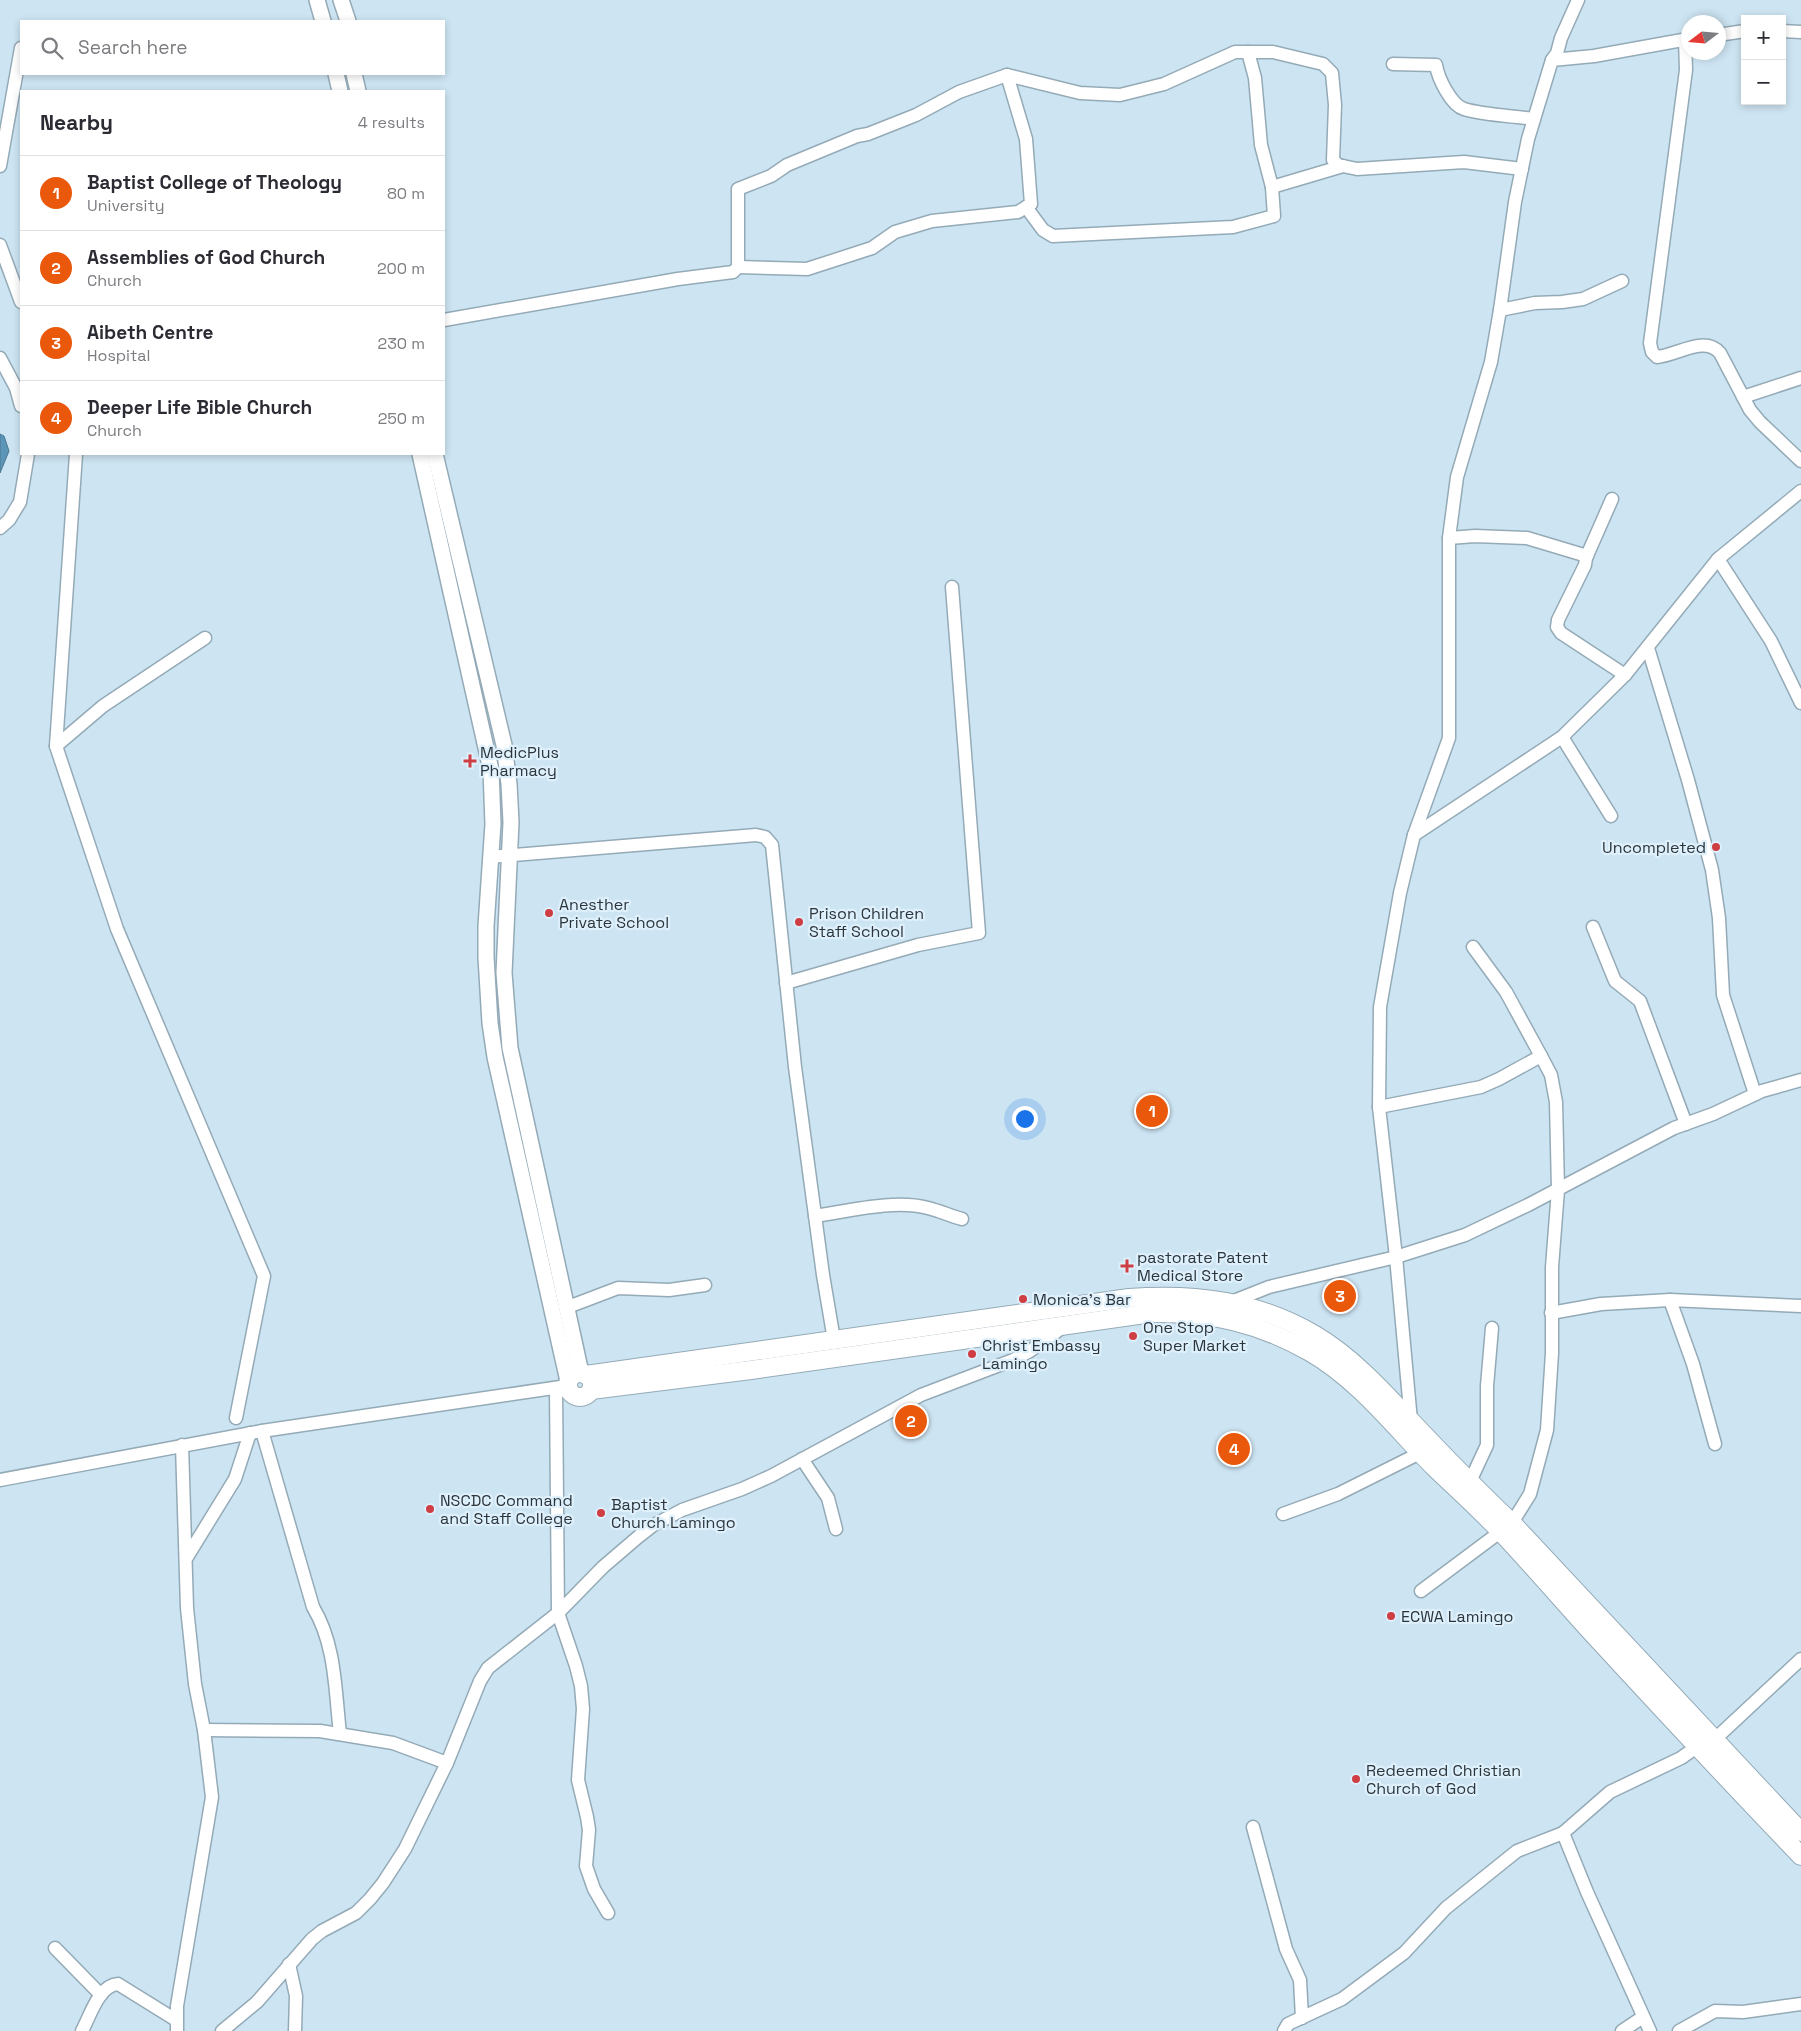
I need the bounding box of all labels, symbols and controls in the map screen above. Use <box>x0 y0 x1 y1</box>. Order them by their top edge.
north arrow <box>1681 15 1726 60</box>
map controls <box>1741 15 1786 105</box>
button: + <box>1741 15 1786 60</box>
search box <box>20 20 445 75</box>
icon: search <box>38 34 66 62</box>
text: Search here <box>78 35 188 60</box>
button: − <box>1741 60 1786 105</box>
text: Nearby <box>40 109 113 136</box>
text: 4 results <box>358 112 425 133</box>
text: Baptist College of Theology <box>87 170 342 195</box>
text: 1 <box>52 183 60 204</box>
text: 80 m <box>387 183 425 204</box>
text: University <box>87 195 165 216</box>
text: Assemblies of God Church <box>87 245 325 270</box>
text: 2 <box>51 258 61 279</box>
text: 200 m <box>377 258 425 279</box>
text: Church <box>87 270 142 291</box>
text: Aibeth Centre <box>87 320 214 345</box>
text: 3 <box>51 333 61 354</box>
text: 230 m <box>378 333 425 354</box>
text: Hospital <box>87 345 150 366</box>
text: Deeper Life Bible Church <box>87 395 312 420</box>
text: 4 <box>51 408 61 429</box>
text: 250 m <box>378 408 425 429</box>
text: Church <box>87 420 142 441</box>
place label: MedicPlus Pharmacy <box>480 742 559 781</box>
marker: MedicPlus Pharmacy <box>464 755 476 767</box>
place label: Uncompleted <box>1602 837 1706 858</box>
marker: Uncompleted <box>1710 841 1722 853</box>
place label: Anesther Private School <box>559 894 669 933</box>
place label: Prison Children Staff School <box>809 903 924 942</box>
marker: Anesther Private School <box>543 907 555 919</box>
marker: Prison Children Staff School <box>793 916 805 928</box>
pin: 1 <box>1136 1092 1168 1130</box>
your location <box>1012 1106 1038 1132</box>
place label: pastorate Patent Medical Store <box>1137 1247 1268 1286</box>
marker: pastorate Patent Medical Store <box>1121 1260 1133 1272</box>
pin: 3 <box>1324 1277 1356 1315</box>
place label: Monica's Bar <box>1033 1289 1131 1310</box>
marker: Monica's Bar <box>1017 1293 1029 1305</box>
place label: One Stop Super Market <box>1143 1317 1246 1356</box>
marker: One Stop Super Market <box>1127 1330 1139 1342</box>
place label: Christ Embassy Lamingo <box>982 1335 1101 1374</box>
marker: Christ Embassy Lamingo <box>966 1348 978 1360</box>
pin: 2 <box>895 1402 927 1440</box>
pin: 4 <box>1218 1430 1250 1468</box>
place label: NSCDC Command and Staff College <box>440 1490 573 1529</box>
place label: Baptist Church Lamingo <box>611 1494 736 1533</box>
marker: NSCDC Command and Staff College <box>424 1503 436 1515</box>
marker: Baptist Church Lamingo <box>595 1507 607 1519</box>
place label: ECWA Lamingo <box>1401 1606 1513 1627</box>
marker: ECWA Lamingo <box>1385 1610 1397 1622</box>
place label: Redeemed Christian Church of God <box>1366 1760 1521 1799</box>
marker: Redeemed Christian Church of God <box>1350 1773 1362 1785</box>

